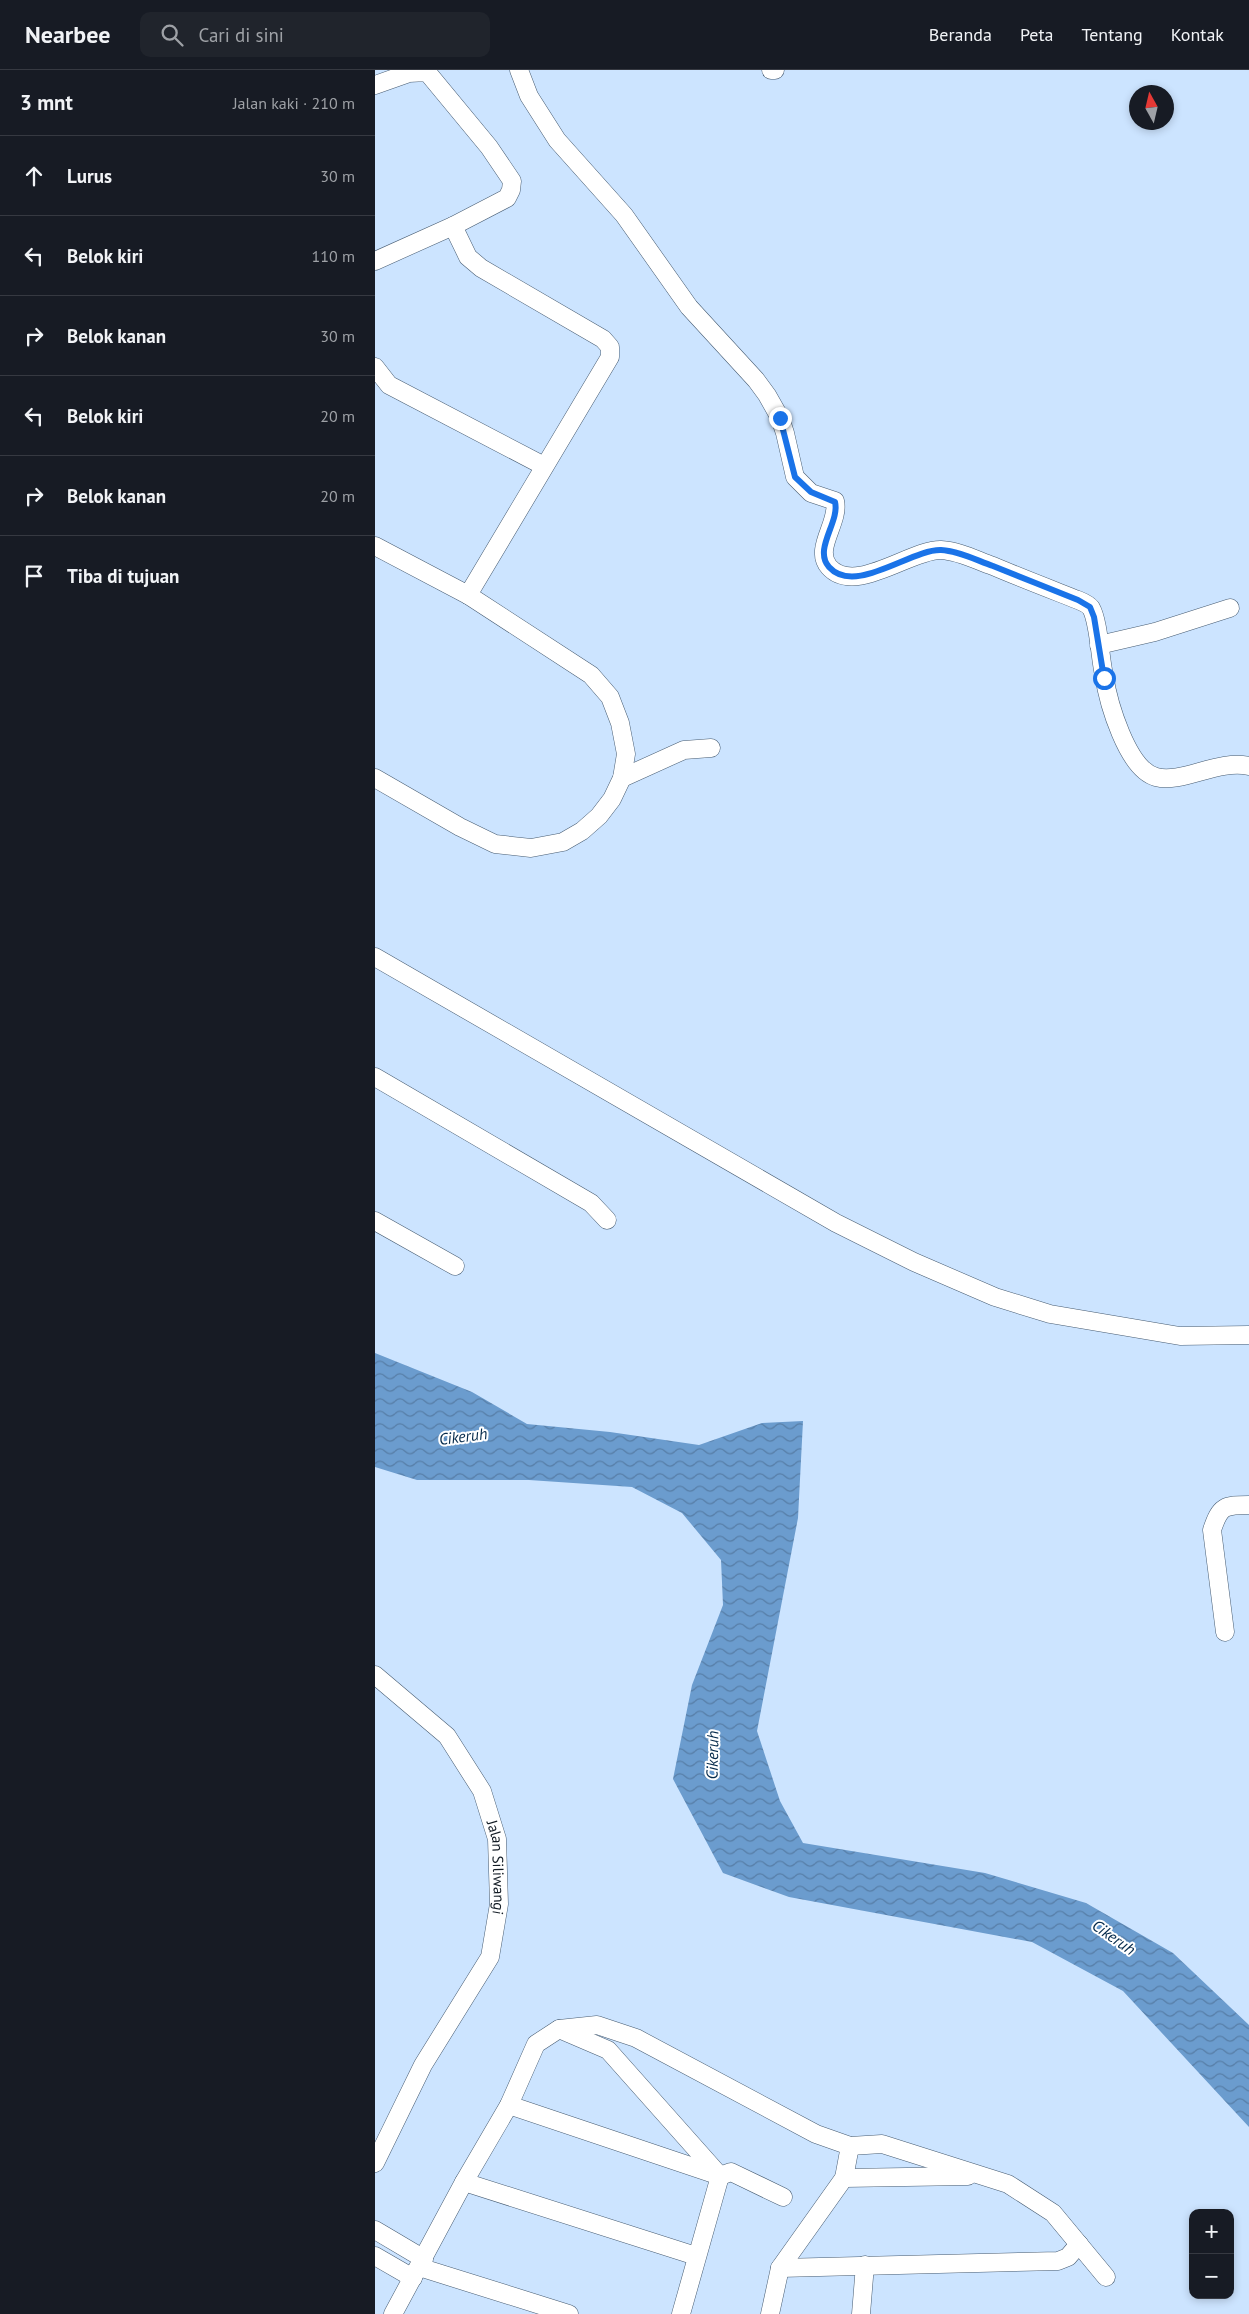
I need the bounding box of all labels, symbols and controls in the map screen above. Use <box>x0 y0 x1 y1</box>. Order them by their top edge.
search box <box>140 12 490 57</box>
text: Nearbee <box>25 19 110 50</box>
icon: search <box>158 21 186 49</box>
text: Cari di sini <box>198 23 284 47</box>
text: Beranda <box>929 23 992 46</box>
text: Peta <box>1020 23 1054 46</box>
text: Tentang <box>1082 23 1143 46</box>
text: Kontak <box>1171 23 1224 46</box>
north arrow <box>1129 85 1174 130</box>
text: 3 mnt <box>20 89 73 116</box>
text: Jalan kaki · 210 m <box>233 93 355 113</box>
icon: ahead <box>20 162 48 190</box>
text: Lurus <box>67 164 112 188</box>
text: 30 m <box>320 166 355 186</box>
icon: left <box>20 242 48 270</box>
text: Belok kiri <box>67 244 143 268</box>
text: 110 m <box>312 246 355 266</box>
icon: right <box>20 322 48 350</box>
text: Belok kanan <box>67 324 166 348</box>
text: 30 m <box>320 326 355 346</box>
icon: left <box>20 402 48 430</box>
text: Belok kiri <box>67 404 143 428</box>
text: 20 m <box>320 406 355 426</box>
route end <box>769 407 792 430</box>
icon: right <box>20 482 48 510</box>
text: Belok kanan <box>67 484 166 508</box>
text: 20 m <box>320 486 355 506</box>
icon: arrive <box>20 562 48 590</box>
text: Tiba di tujuan <box>67 564 179 588</box>
route start <box>1093 667 1116 690</box>
water label: Cikeruh <box>438 1423 488 1449</box>
water label: Cikeruh <box>702 1731 722 1779</box>
street label: Jalan Siliwangi <box>482 1817 509 1916</box>
water label: Cikeruh <box>1088 1915 1140 1959</box>
map controls <box>1189 2209 1234 2299</box>
button: + <box>1189 2209 1234 2254</box>
button: − <box>1189 2254 1234 2299</box>

